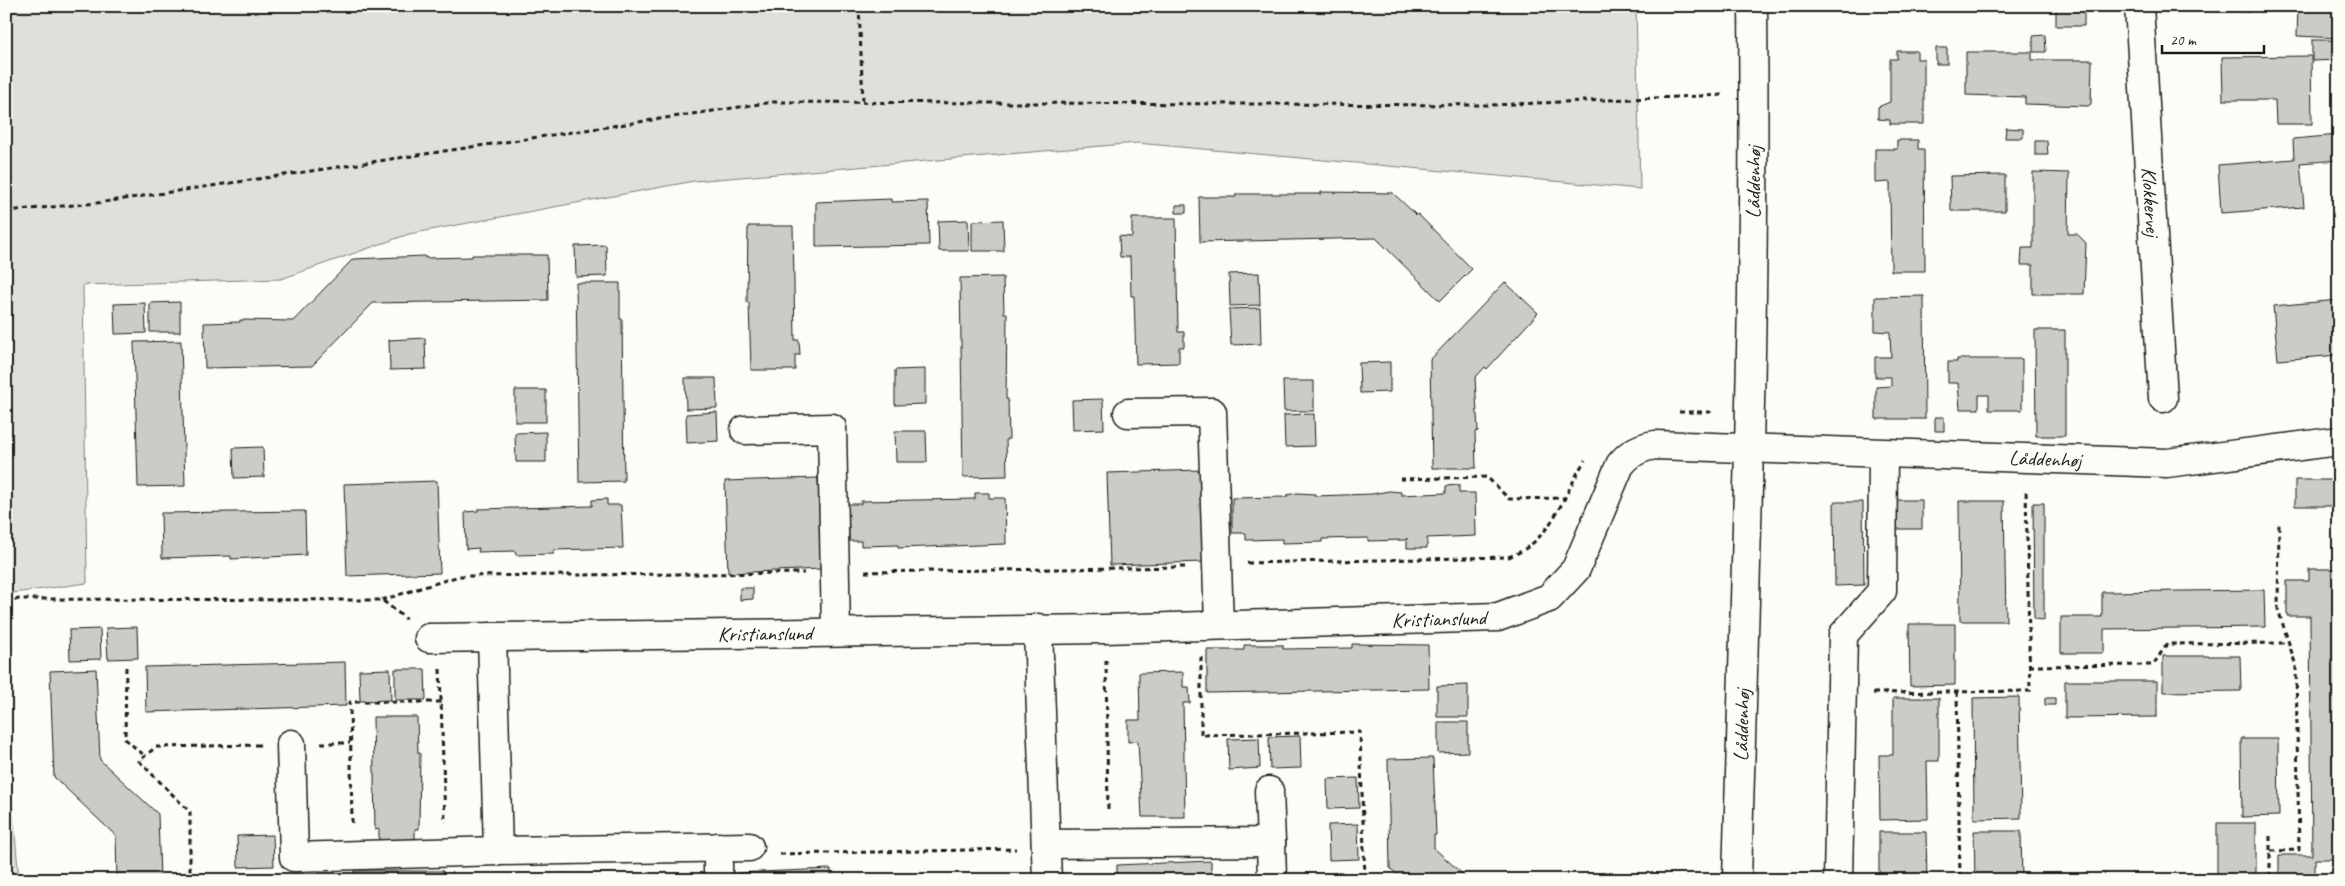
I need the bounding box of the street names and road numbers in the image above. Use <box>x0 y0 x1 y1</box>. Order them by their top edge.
street label: Låddenhøj <box>1740 143 1766 219</box>
street label: Klokkervej <box>2136 166 2166 240</box>
street label: Låddenhøj <box>2008 444 2084 473</box>
street label: Kristianslund <box>1391 604 1490 633</box>
street label: Kristianslund <box>718 620 816 647</box>
street label: Låddenhøj <box>1727 686 1756 762</box>

